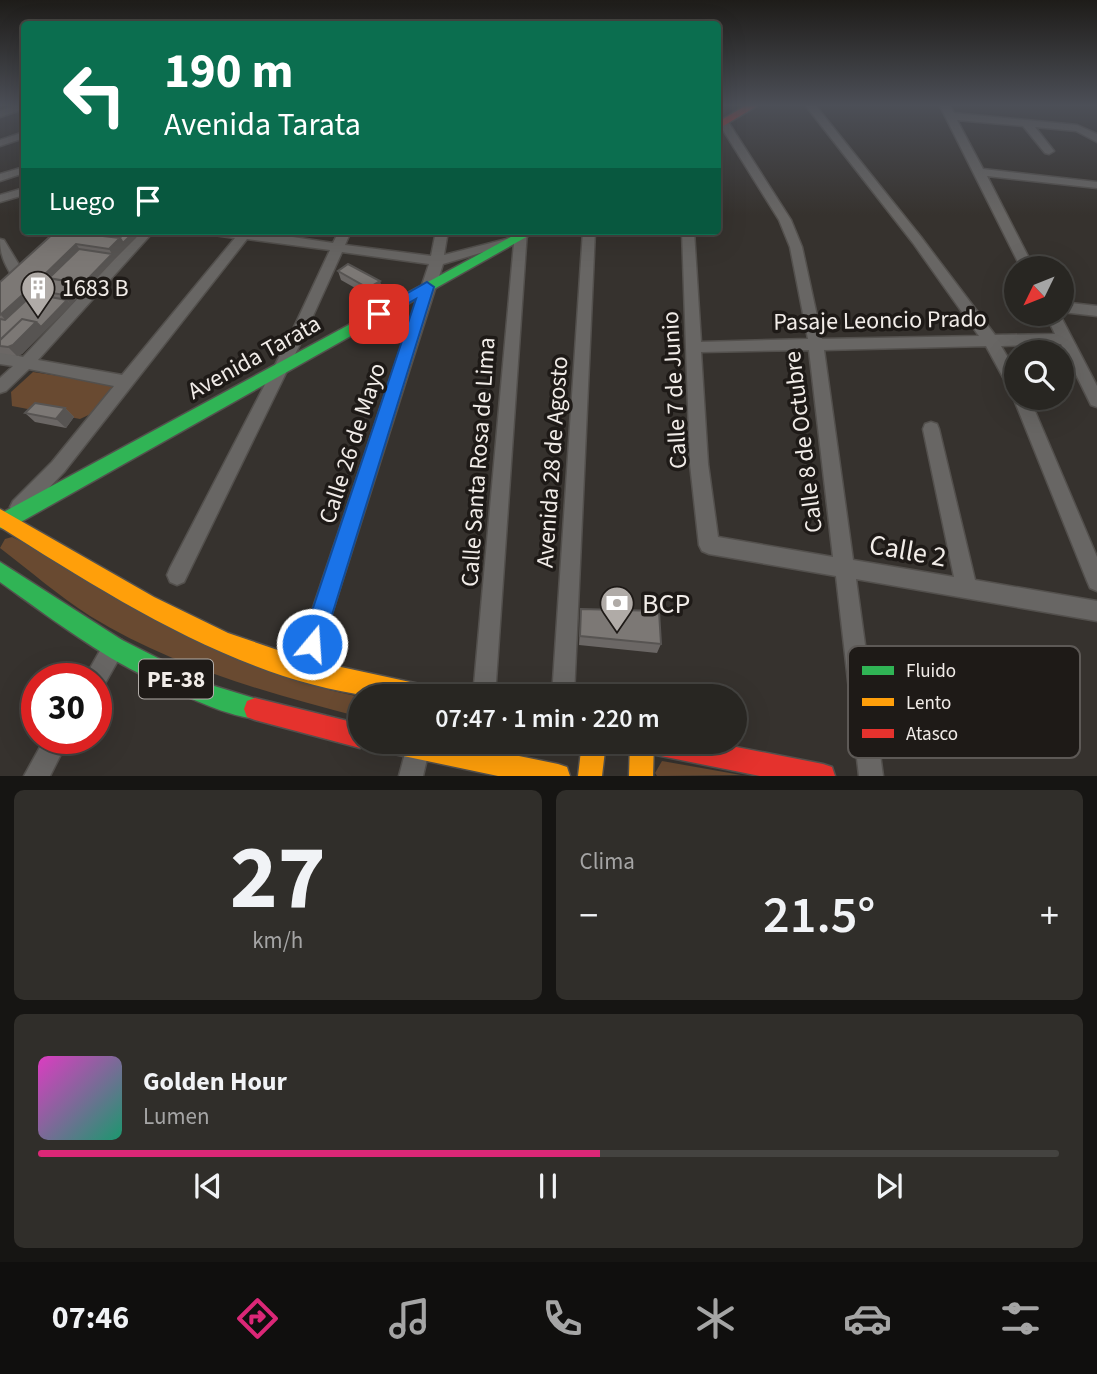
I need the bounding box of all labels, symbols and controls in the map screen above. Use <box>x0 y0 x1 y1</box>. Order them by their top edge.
text: 190 m <box>164 37 293 107</box>
icon: left <box>49 49 140 140</box>
text: Avenida Tarata <box>164 102 361 148</box>
icon: arrive <box>129 182 167 220</box>
text: Luego <box>49 183 115 220</box>
north arrow <box>1004 256 1074 326</box>
map controls <box>1004 256 1074 410</box>
building icon: 1683 B <box>19 269 57 318</box>
place label: 1683 B <box>62 271 129 306</box>
pin <box>349 284 409 344</box>
icon: arrive <box>360 295 398 333</box>
street label: Pasaje Leoncio Prado <box>773 301 987 340</box>
street label: Avenida Tarata <box>181 306 327 409</box>
street label: Calle 7 de Junio <box>653 310 696 470</box>
street label: Calle Santa Rosa de Lima <box>452 336 505 588</box>
button: search <box>1004 340 1074 410</box>
street label: Calle 8 de Octubre <box>775 349 832 535</box>
street label: Avenida 28 de Agosto <box>528 355 577 569</box>
street label: Calle 26 de Mayo <box>310 358 395 528</box>
street label: Calle 2 <box>866 525 950 577</box>
bank icon: BCP <box>598 584 636 633</box>
place label: BCP <box>642 584 690 624</box>
position arrow <box>275 607 349 681</box>
legend <box>848 646 1080 758</box>
text: Fluido <box>906 658 956 685</box>
road number: PE-38 <box>139 660 213 698</box>
speed limit sign: 30 <box>21 663 112 754</box>
text: Lento <box>906 690 951 717</box>
text: 07:47 · 1 min · 220 m <box>435 700 660 737</box>
text: Atasco <box>906 721 958 748</box>
text: 27 <box>230 814 326 943</box>
text: Clima <box>580 845 635 878</box>
text: 21.5° <box>763 879 875 953</box>
text: − <box>580 889 598 943</box>
text: + <box>1040 889 1059 943</box>
text: km/h <box>252 924 303 957</box>
text: Golden Hour <box>143 1063 287 1100</box>
text: Lumen <box>143 1100 210 1133</box>
icon: previous <box>189 1167 227 1205</box>
icon: pause <box>529 1167 567 1205</box>
icon: next <box>870 1167 908 1205</box>
icon: directions <box>233 1294 282 1343</box>
icon: music <box>385 1294 434 1343</box>
icon: phone <box>538 1294 587 1343</box>
icon: climate <box>691 1294 740 1343</box>
icon: car <box>843 1294 892 1343</box>
icon: filters <box>996 1294 1045 1343</box>
text: 07:46 <box>52 1295 129 1341</box>

